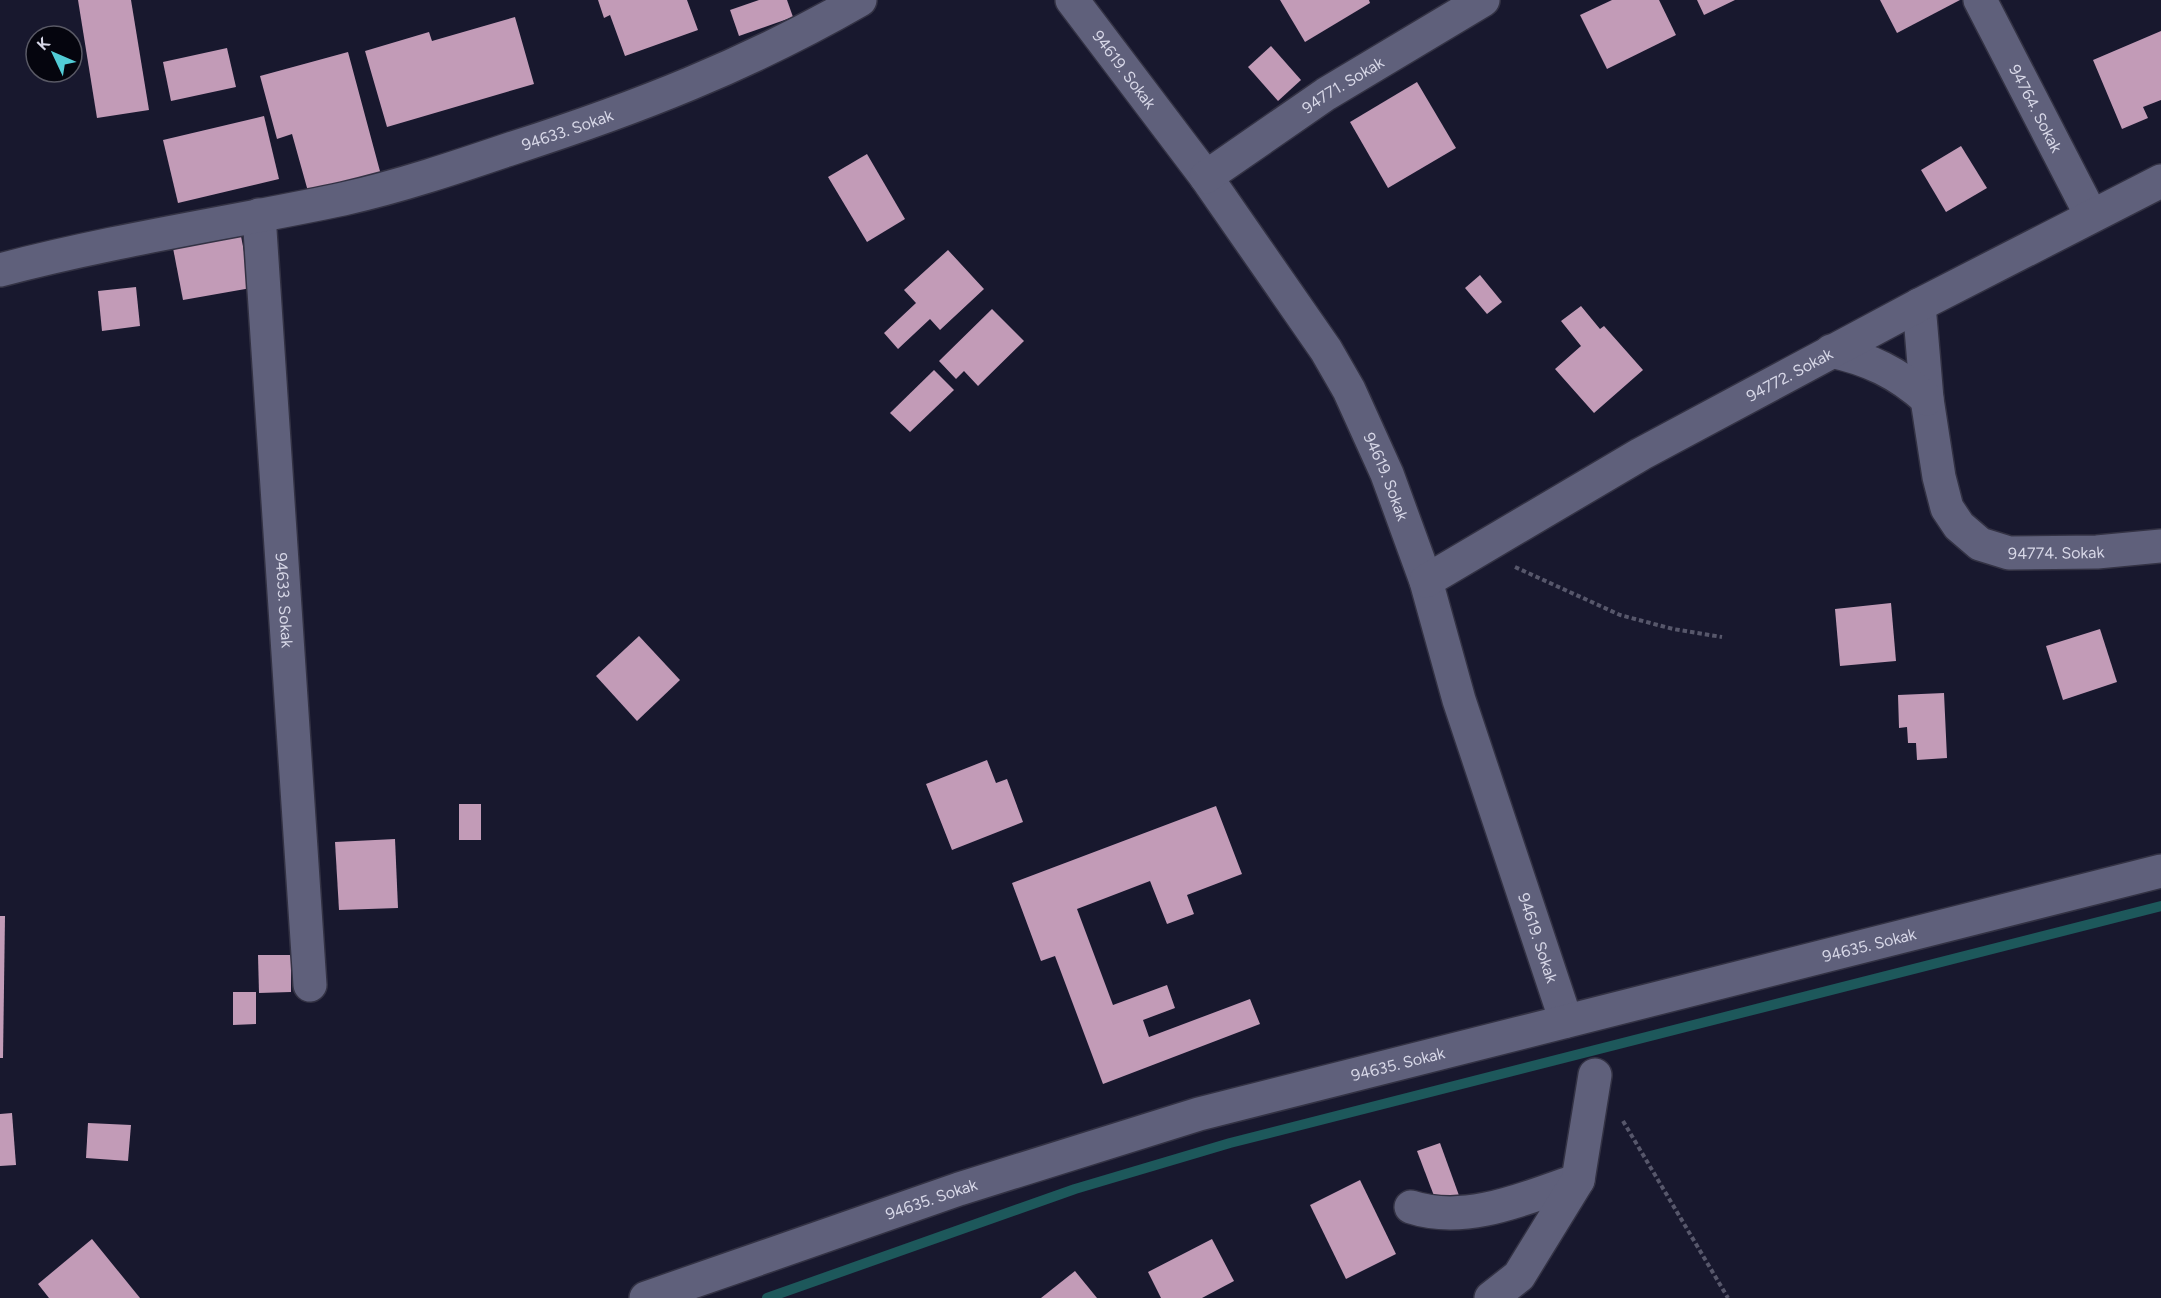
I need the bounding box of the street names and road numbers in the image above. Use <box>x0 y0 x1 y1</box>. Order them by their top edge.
street label: 94619. Sokak <box>1088 27 1160 113</box>
street label: 94771. Sokak <box>1298 53 1387 118</box>
street label: 94764. Sokak <box>2005 61 2066 156</box>
street label: 94633. Sokak <box>519 106 616 155</box>
street label: 94772. Sokak <box>1743 344 1836 406</box>
street label: 94619. Sokak <box>1359 430 1412 524</box>
street label: 94774. Sokak <box>2008 542 2105 563</box>
street label: 94633. Sokak <box>271 552 297 649</box>
street label: 94619. Sokak <box>1514 891 1562 986</box>
street label: 94635. Sokak <box>1820 924 1918 966</box>
street label: 94635. Sokak <box>1349 1043 1447 1085</box>
street label: 94635. Sokak <box>883 1175 980 1224</box>

